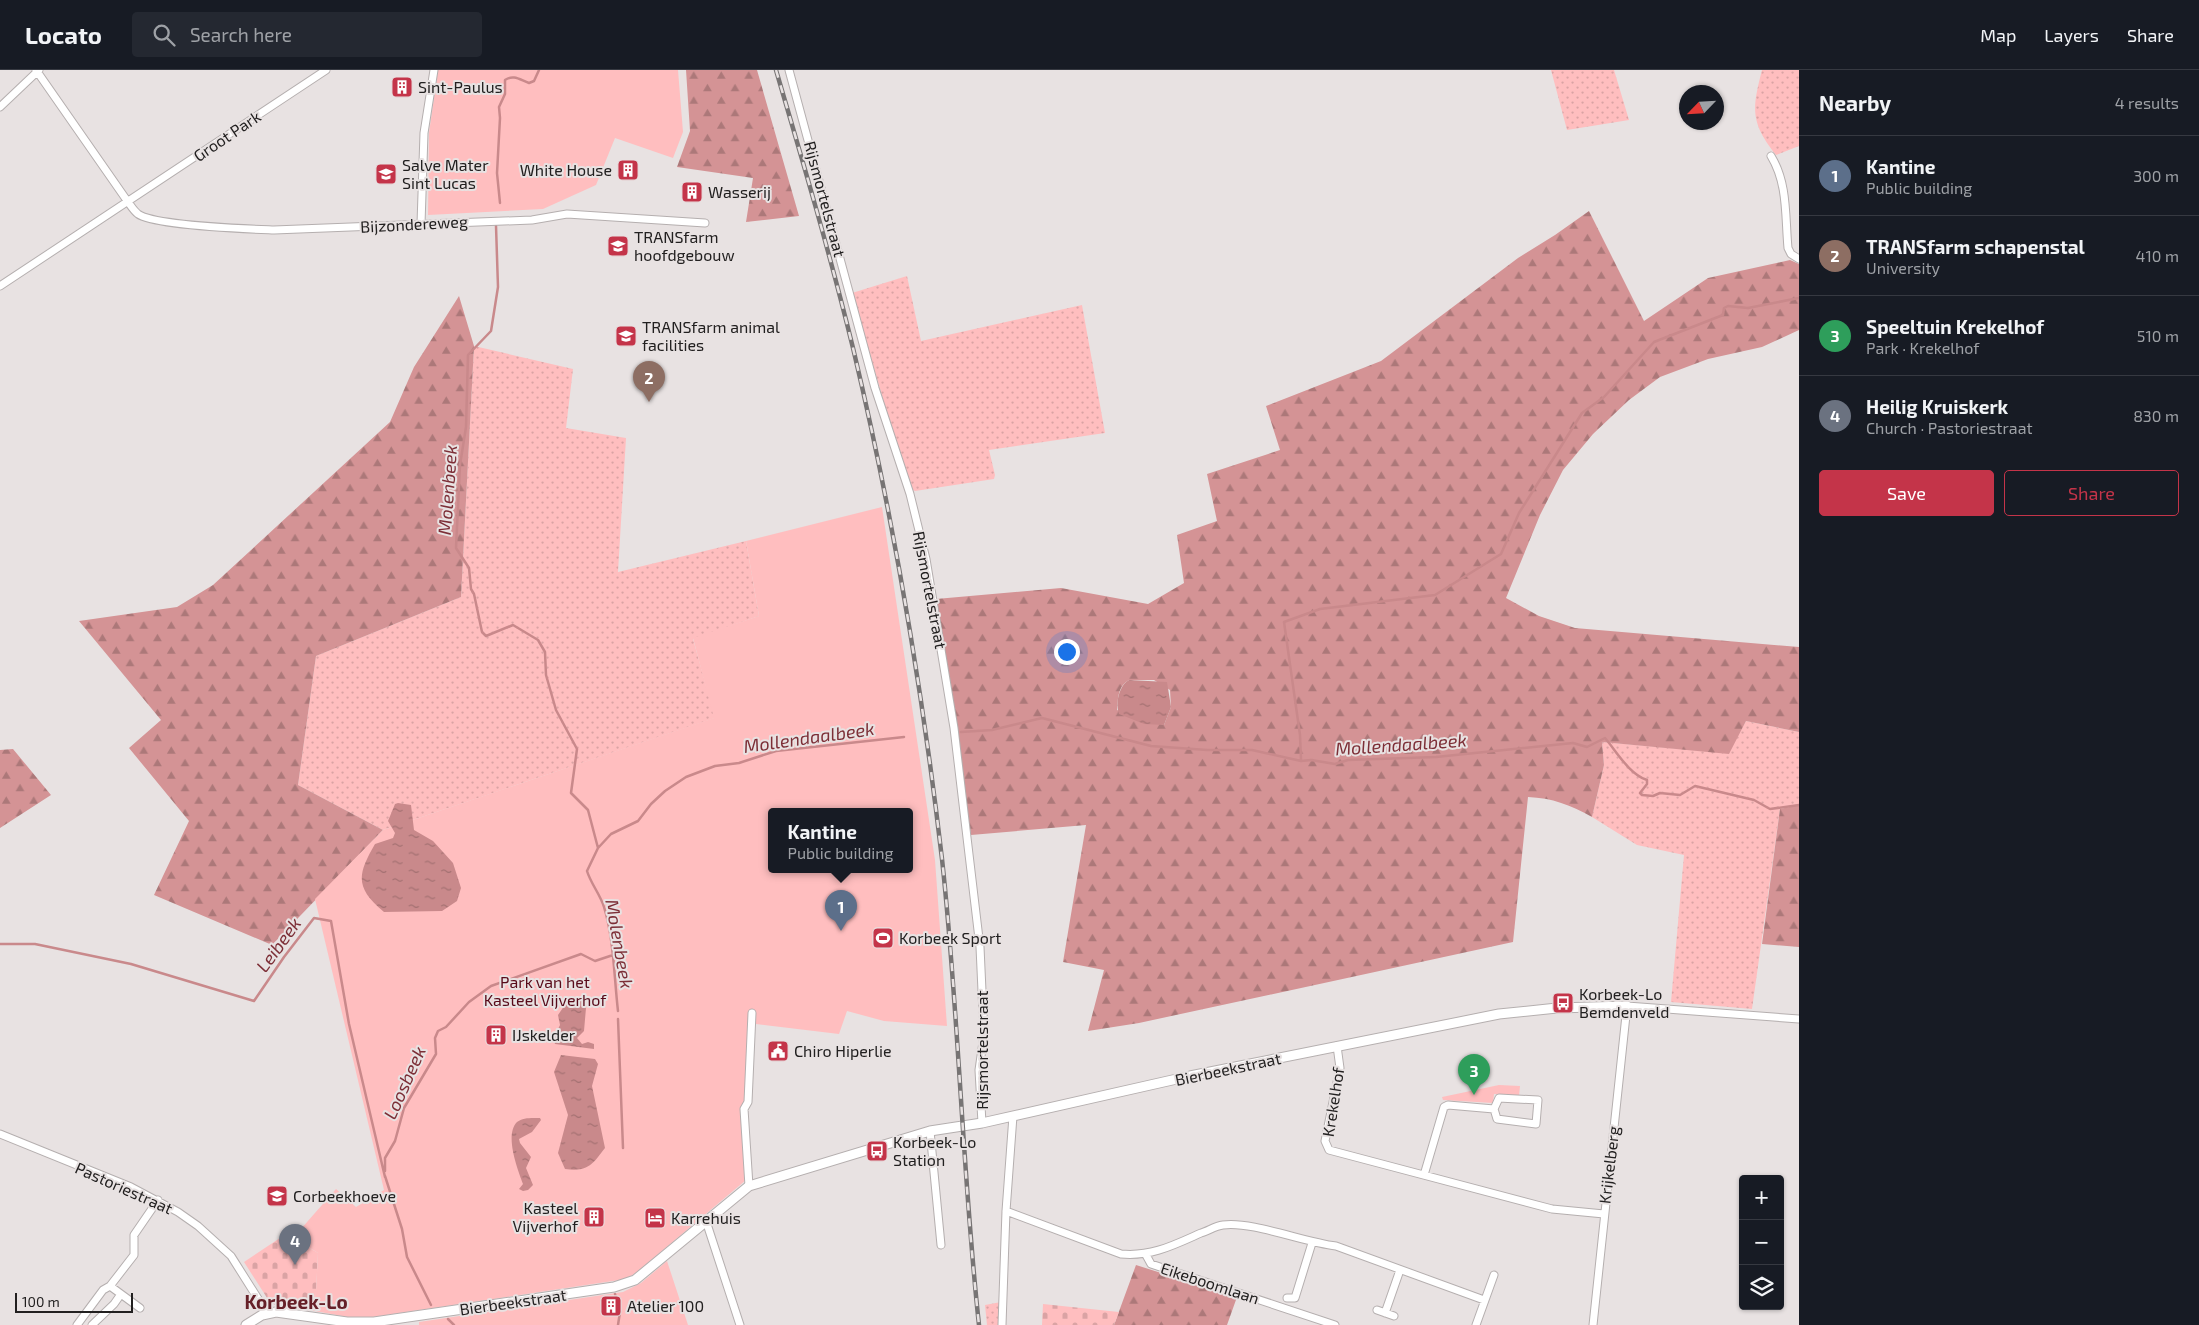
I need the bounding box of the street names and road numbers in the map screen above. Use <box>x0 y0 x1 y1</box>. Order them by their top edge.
street label: Groot Park <box>190 106 264 165</box>
street label: Rijsmortelstraat <box>800 139 850 259</box>
street label: Bijzondereweg <box>360 211 468 237</box>
street label: Rijsmortelstraat <box>909 530 951 650</box>
street label: Rijsmortelstraat <box>972 990 992 1110</box>
street label: Bierbeekstraat <box>1173 1048 1283 1089</box>
street label: Krekelhof <box>1318 1065 1348 1138</box>
street label: Krijkelberg <box>1594 1125 1624 1205</box>
street label: Pastoriestraat <box>72 1158 176 1218</box>
street label: Eikeboomlaan <box>1159 1258 1262 1307</box>
street label: Bierbeekstraat <box>458 1285 568 1318</box>

